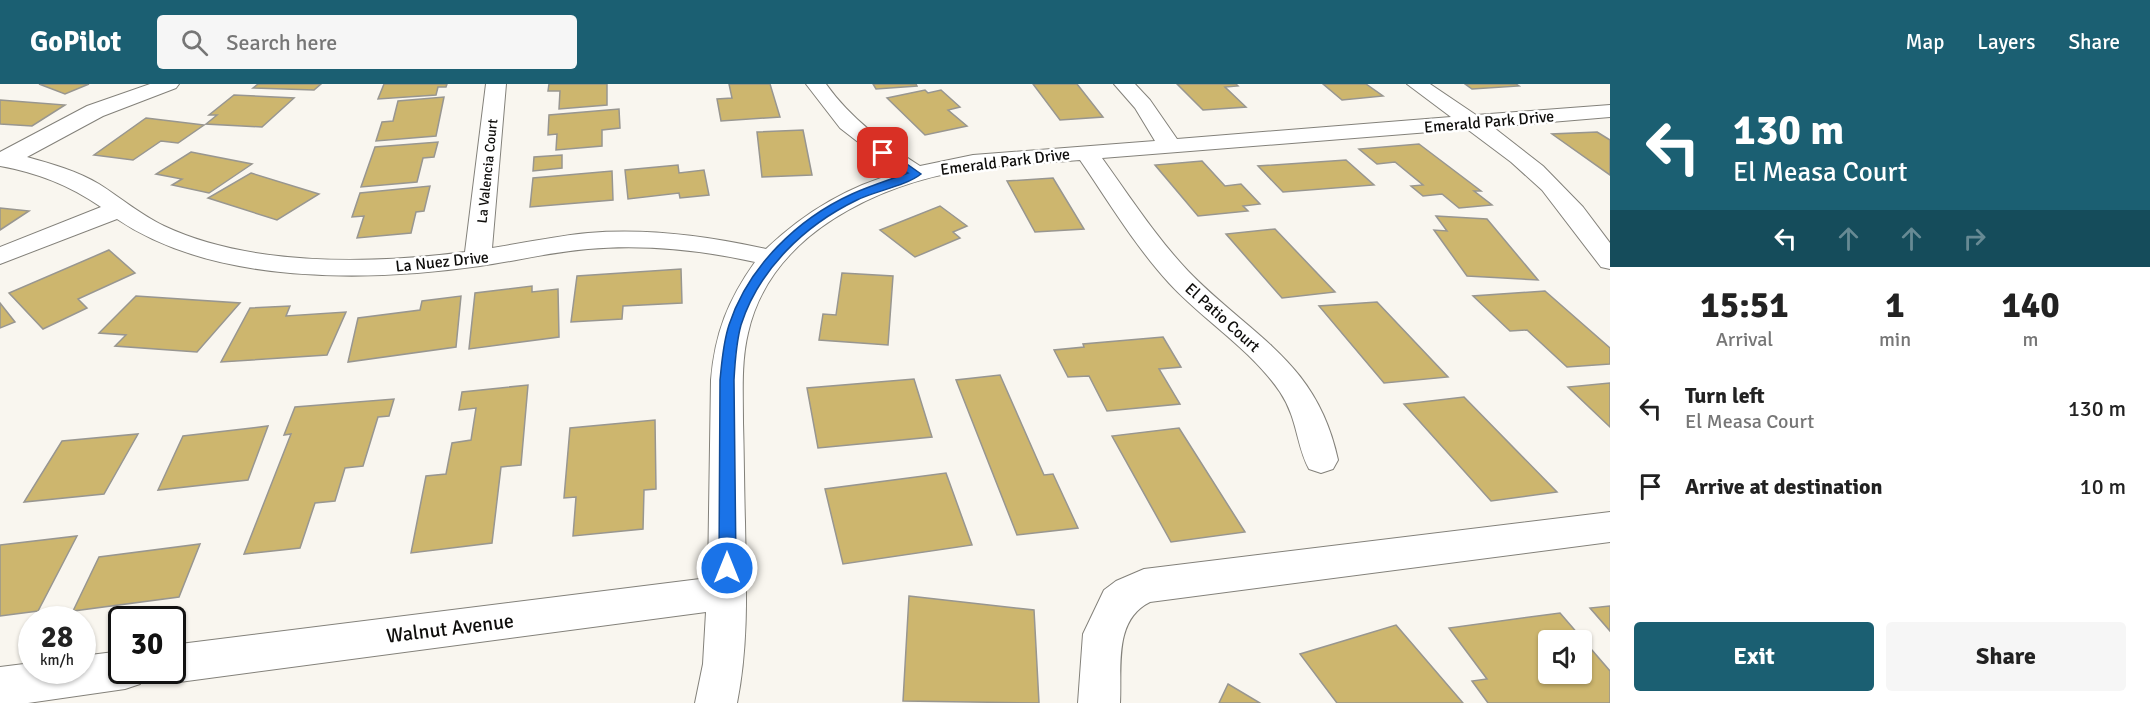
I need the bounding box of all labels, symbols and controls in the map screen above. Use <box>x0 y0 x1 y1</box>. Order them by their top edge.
search box <box>157 15 577 69</box>
text: GoPilot <box>30 25 121 59</box>
icon: search <box>178 26 211 59</box>
text: Search here <box>226 29 337 56</box>
text: Map <box>1906 29 1944 55</box>
text: Layers <box>1977 29 2035 55</box>
text: Share <box>2068 29 2120 55</box>
text: 130 m <box>1733 105 1844 156</box>
street label: Emerald Park Drive <box>1423 106 1555 138</box>
icon: left <box>1634 108 1712 186</box>
street label: La Valencia Court <box>474 118 501 224</box>
pin <box>857 127 908 178</box>
icon: arrive <box>866 136 899 169</box>
street label: Emerald Park Drive <box>939 144 1071 180</box>
text: El Measa Court <box>1733 156 1907 189</box>
icon: left <box>1769 222 1802 255</box>
icon: ahead <box>1832 222 1865 255</box>
icon: ahead <box>1895 222 1928 255</box>
icon: right <box>1958 222 1991 255</box>
street label: La Nuez Drive <box>394 247 490 277</box>
street label: El Patio Court <box>1181 279 1264 357</box>
text: 15:51 <box>1700 283 1789 328</box>
text: 1 <box>1885 283 1905 328</box>
text: 140 <box>2001 283 2060 328</box>
text: Arrival <box>1716 327 1773 352</box>
text: min <box>1879 327 1911 352</box>
text: m <box>2023 327 2039 352</box>
text: Turn left <box>1685 382 1765 409</box>
icon: left <box>1634 392 1667 425</box>
text: 130 m <box>2068 395 2126 422</box>
text: El Measa Court <box>1685 409 1814 434</box>
icon: arrive <box>1634 470 1667 503</box>
text: Arrive at destination <box>1685 473 1882 500</box>
text: 10 m <box>2080 473 2126 500</box>
position arrow <box>695 536 759 600</box>
speed limit sign: 30 <box>108 606 186 684</box>
street label: Walnut Avenue <box>385 608 515 649</box>
text: 28 <box>41 619 73 656</box>
button: Exit <box>1634 622 1874 691</box>
button: Share <box>1886 622 2126 691</box>
map controls <box>1538 630 1592 684</box>
button: sound <box>1538 630 1592 684</box>
text: km/h <box>40 651 74 669</box>

